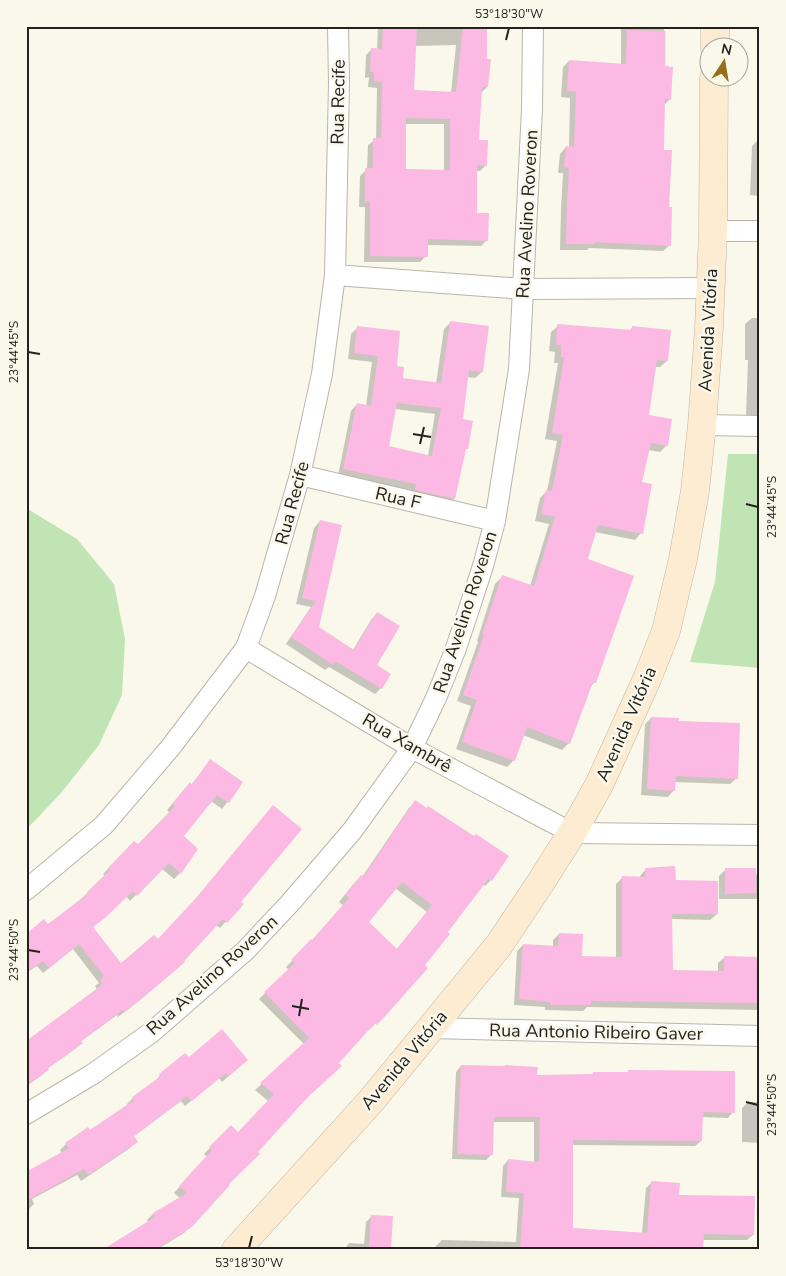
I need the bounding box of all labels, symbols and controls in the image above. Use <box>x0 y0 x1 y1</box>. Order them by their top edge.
text: 53°18'30"W <box>475 6 543 22</box>
north arrow <box>698 38 748 88</box>
text: N <box>719 39 734 60</box>
street label: Rua Recife <box>325 59 351 145</box>
street label: Rua Avelino Roveron <box>511 129 543 299</box>
street label: Avenida Vitória <box>693 268 723 392</box>
text: 23°44'45"S <box>6 321 22 383</box>
street label: Rua Recife <box>269 459 315 547</box>
text: 23°44'45"S <box>764 476 780 538</box>
street label: Rua F <box>373 481 423 515</box>
street label: Rua Avelino Roveron <box>427 528 503 696</box>
street label: Avenida Vitória <box>590 663 662 785</box>
street label: Rua Xambrê <box>358 708 456 778</box>
street label: Rua Avelino Roveron <box>141 910 283 1040</box>
text: 23°44'50"S <box>6 919 22 981</box>
street label: Avenida Vitória <box>355 1005 453 1115</box>
street label: Rua Antonio Ribeiro Gaver <box>489 1018 704 1046</box>
text: 23°44'50"S <box>764 1074 780 1136</box>
text: 53°18'30"W <box>215 1255 283 1271</box>

